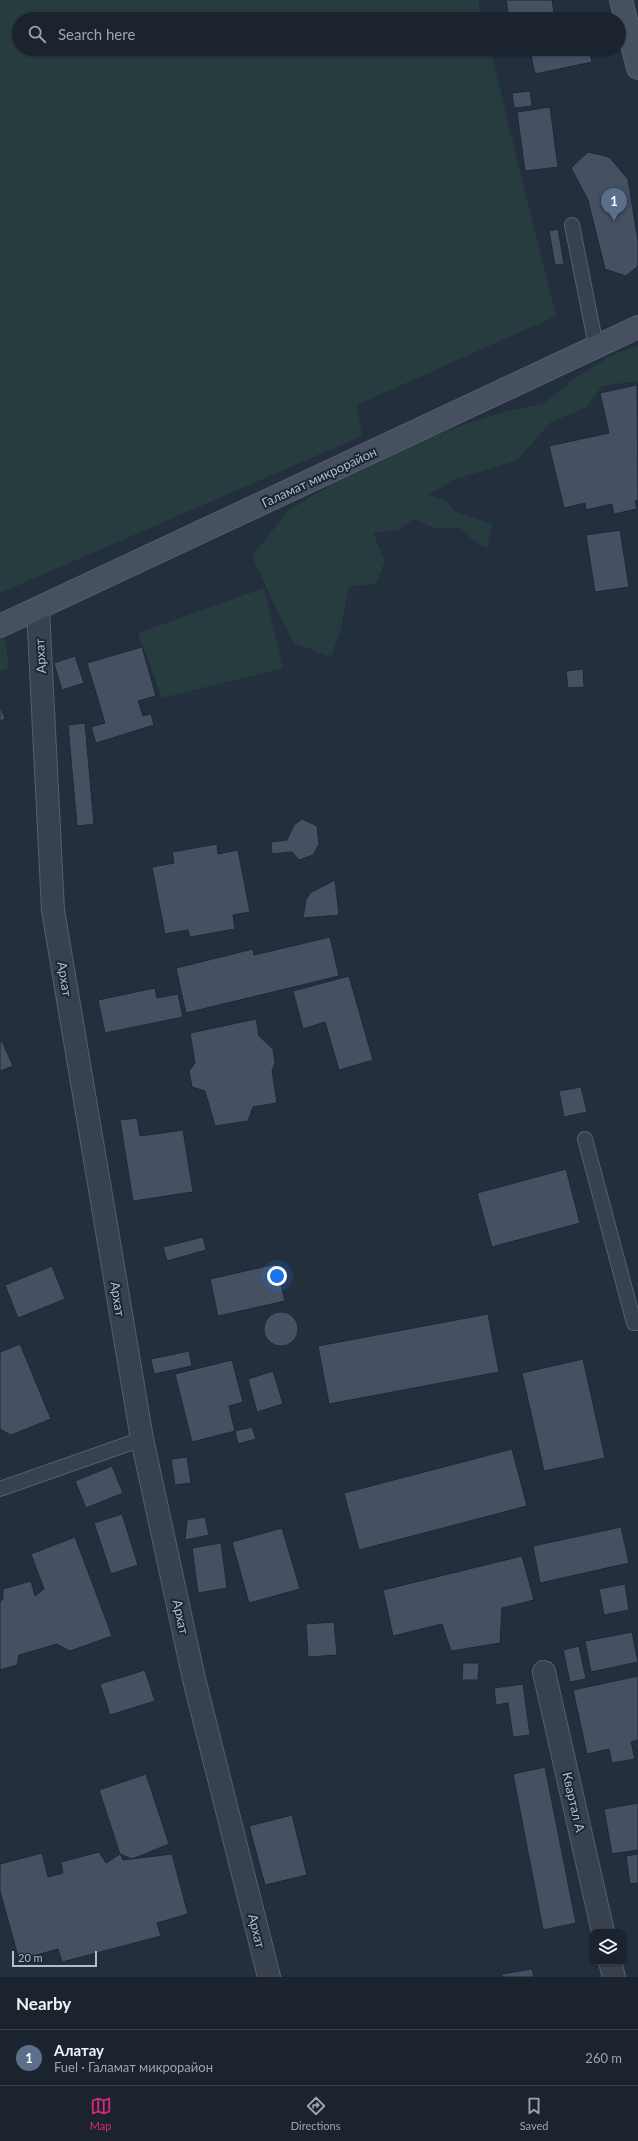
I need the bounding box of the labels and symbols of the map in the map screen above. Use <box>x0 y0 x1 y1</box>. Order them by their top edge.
pin: 1 <box>601 188 627 221</box>
street label: Галамат микрорайон <box>259 443 379 511</box>
street label: Архат <box>31 638 49 674</box>
street label: Архат <box>54 960 76 998</box>
your location <box>267 1266 287 1286</box>
street label: Архат <box>107 1280 129 1318</box>
street label: Архат <box>170 1598 193 1636</box>
street label: Квартал А <box>559 1770 589 1834</box>
street label: Архат <box>245 1912 269 1950</box>
scale bar <box>12 1949 97 1968</box>

